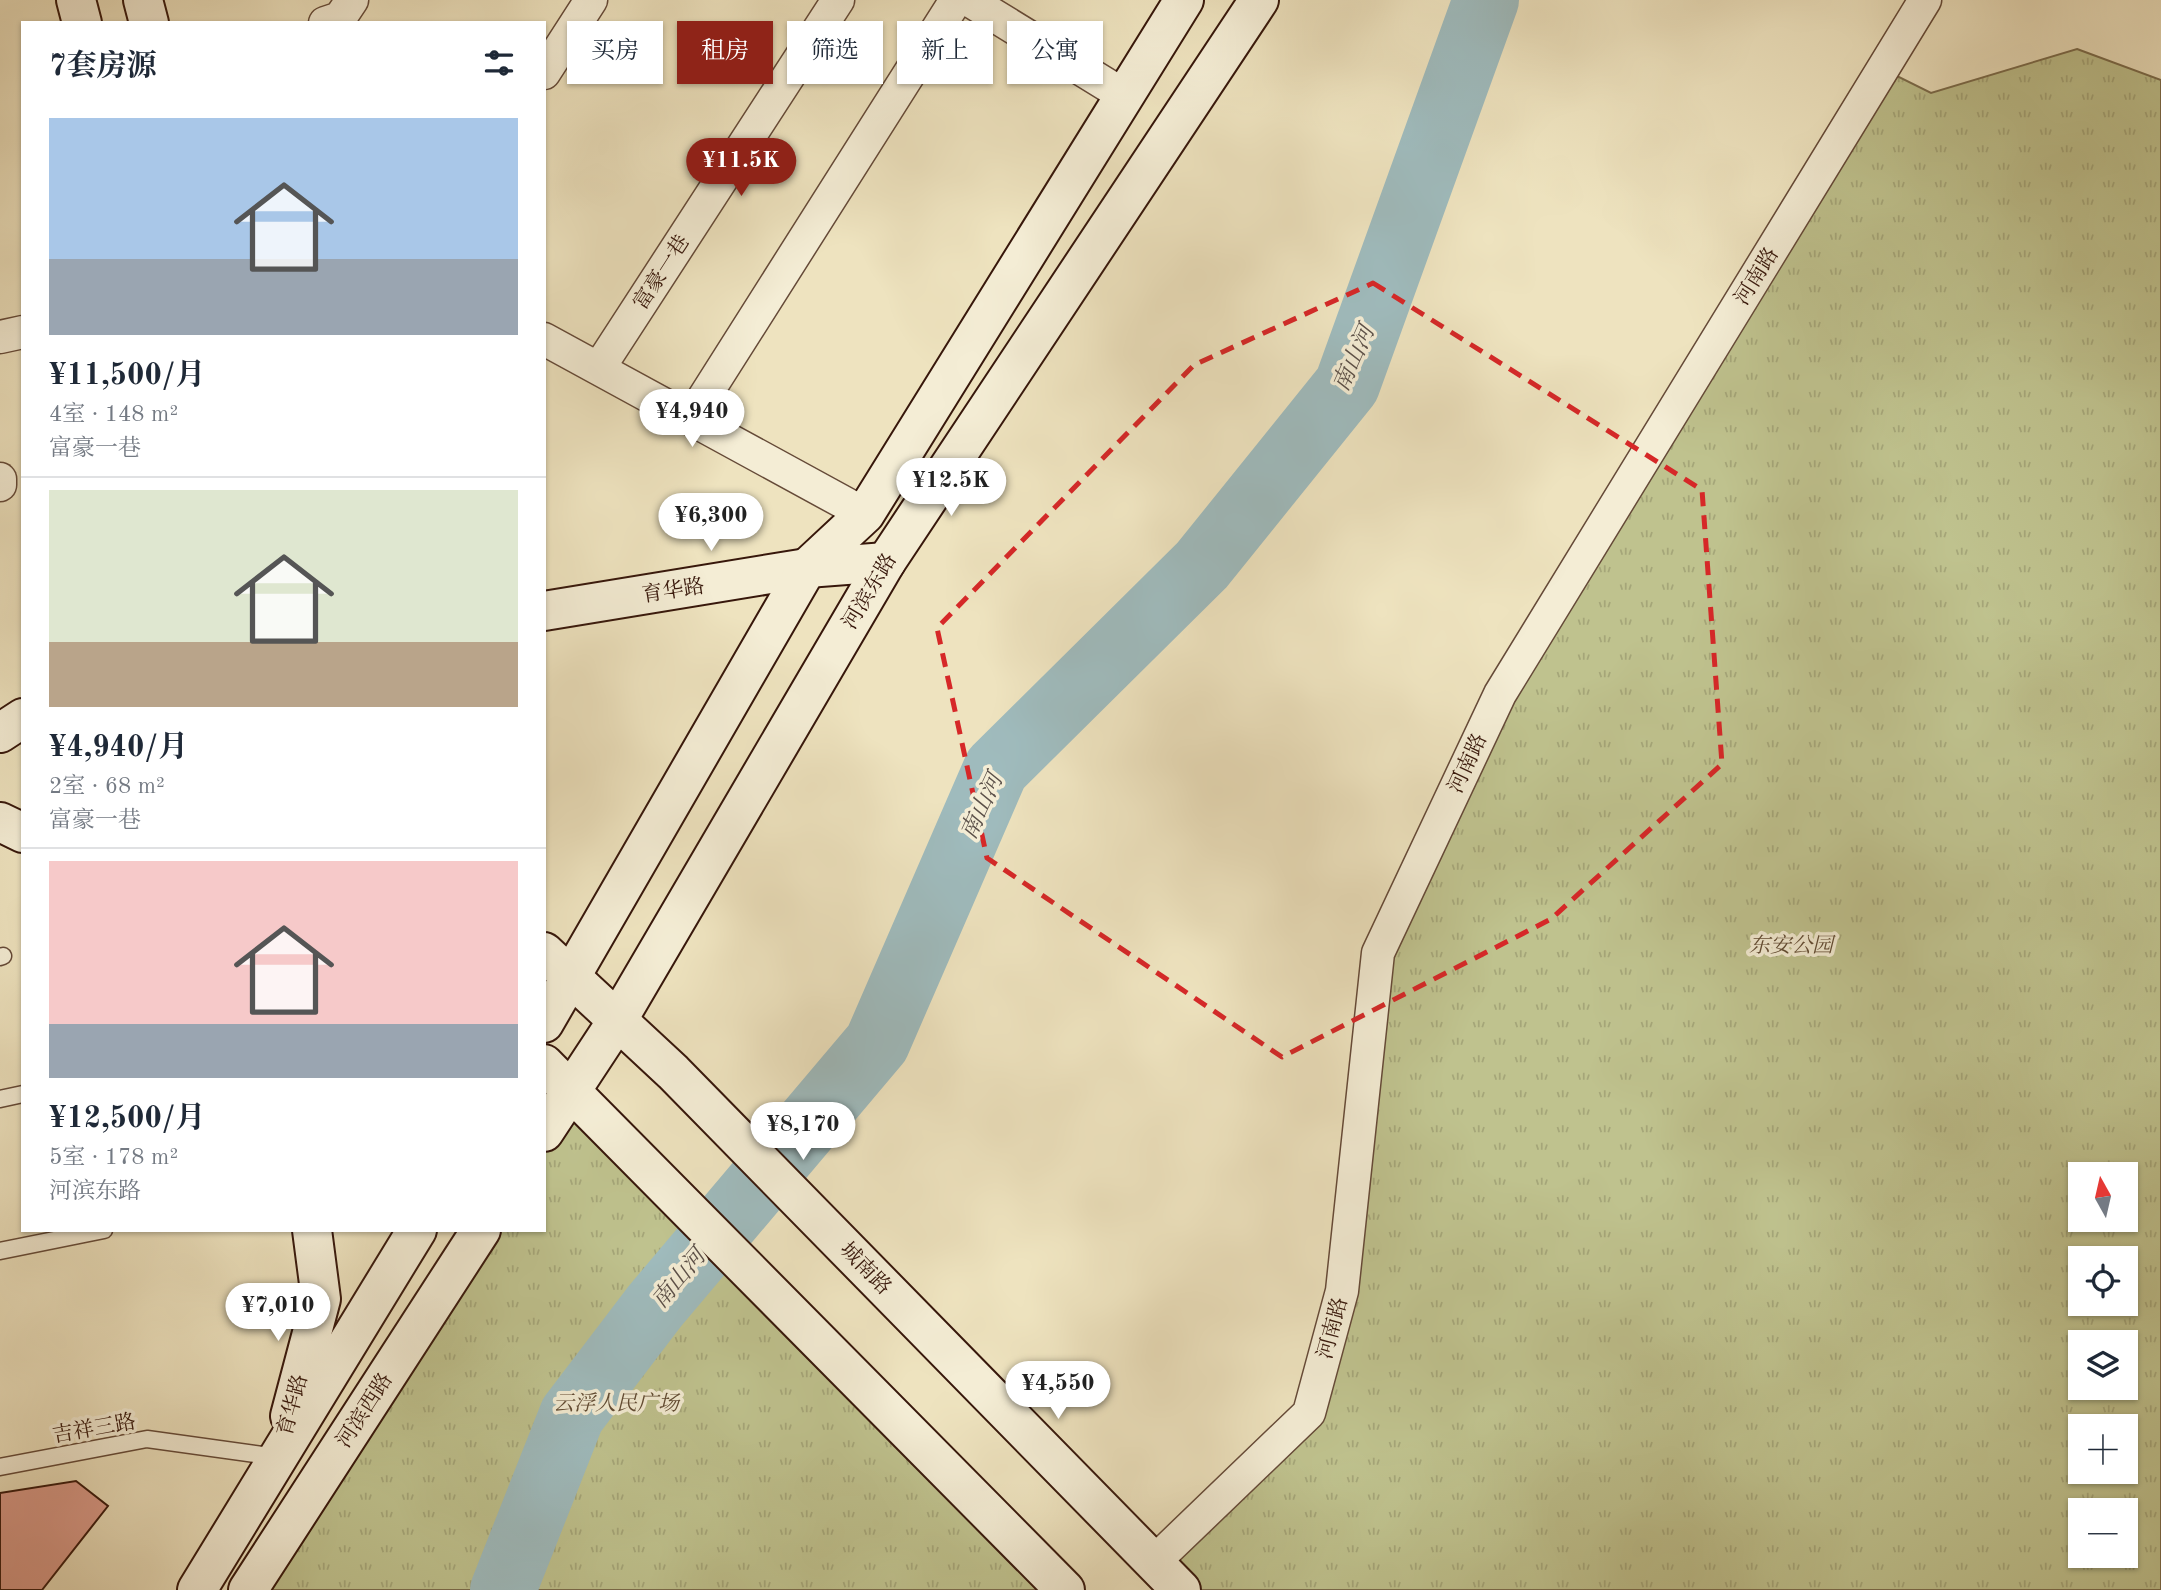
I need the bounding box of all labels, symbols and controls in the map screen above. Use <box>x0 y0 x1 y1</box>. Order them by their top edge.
chip: 买房 <box>567 21 663 84</box>
chip: 租房 <box>677 21 773 84</box>
chip: 筛选 <box>787 21 883 84</box>
chip: 新上 <box>897 21 993 84</box>
chip: 公寓 <box>1007 21 1103 84</box>
icon: filters <box>480 44 518 82</box>
text: 7套房源 <box>49 52 156 82</box>
pin: ¥11.5K <box>684 138 798 198</box>
text: ¥11.5K <box>702 149 780 172</box>
icon: home <box>221 164 347 290</box>
street label: 富豪一巷 <box>629 231 694 314</box>
street label: 河南路 <box>1730 243 1783 309</box>
water label: 南山河 <box>1328 318 1381 395</box>
text: ¥11,500/月 <box>49 361 205 391</box>
pin: ¥4,940 <box>635 390 749 449</box>
text: ¥4,940 <box>655 400 729 423</box>
text: 4室 · 148 m² <box>49 403 178 426</box>
text: 富豪一巷 <box>49 437 141 460</box>
pin: ¥12.5K <box>894 458 1008 518</box>
text: ¥12.5K <box>912 469 990 492</box>
pin: ¥6,300 <box>654 494 768 553</box>
text: ¥6,300 <box>674 504 748 527</box>
icon: home <box>221 536 347 662</box>
street label: 河滨东路 <box>838 549 901 633</box>
street label: 育华路 <box>640 574 706 607</box>
street label: 河南路 <box>1444 730 1491 797</box>
text: ¥4,940/月 <box>49 733 188 763</box>
water label: 南山河 <box>956 766 1009 843</box>
text: 2室 · 68 m² <box>49 775 165 798</box>
text: 富豪一巷 <box>49 809 141 832</box>
icon: home <box>221 907 347 1033</box>
park label: 东安公园 <box>1749 934 1836 957</box>
pin: ¥8,170 <box>746 1102 860 1162</box>
text: ¥12,500/月 <box>49 1104 205 1134</box>
text: ¥8,170 <box>766 1113 840 1136</box>
text: 5室 · 178 m² <box>49 1146 178 1169</box>
north arrow <box>2068 1162 2138 1232</box>
map controls <box>2068 1162 2138 1568</box>
text: 河滨东路 <box>49 1180 141 1203</box>
street label: 城南路 <box>835 1238 896 1299</box>
water label: 南山河 <box>647 1241 713 1313</box>
button: locate <box>2068 1246 2138 1316</box>
pin: ¥7,010 <box>221 1284 335 1343</box>
text: ¥7,010 <box>241 1294 315 1317</box>
street label: 河南路 <box>1313 1295 1352 1362</box>
button: layers <box>2068 1330 2138 1400</box>
pin: ¥4,550 <box>1001 1362 1115 1421</box>
street label: 河滨西路 <box>332 1369 397 1452</box>
street label: 育华路 <box>273 1372 312 1439</box>
text: ¥4,550 <box>1021 1372 1095 1395</box>
park label: 云浮人民广场 <box>553 1392 681 1415</box>
street label: 吉祥三路 <box>51 1410 137 1447</box>
button: + <box>2068 1414 2138 1484</box>
button: − <box>2068 1498 2138 1568</box>

